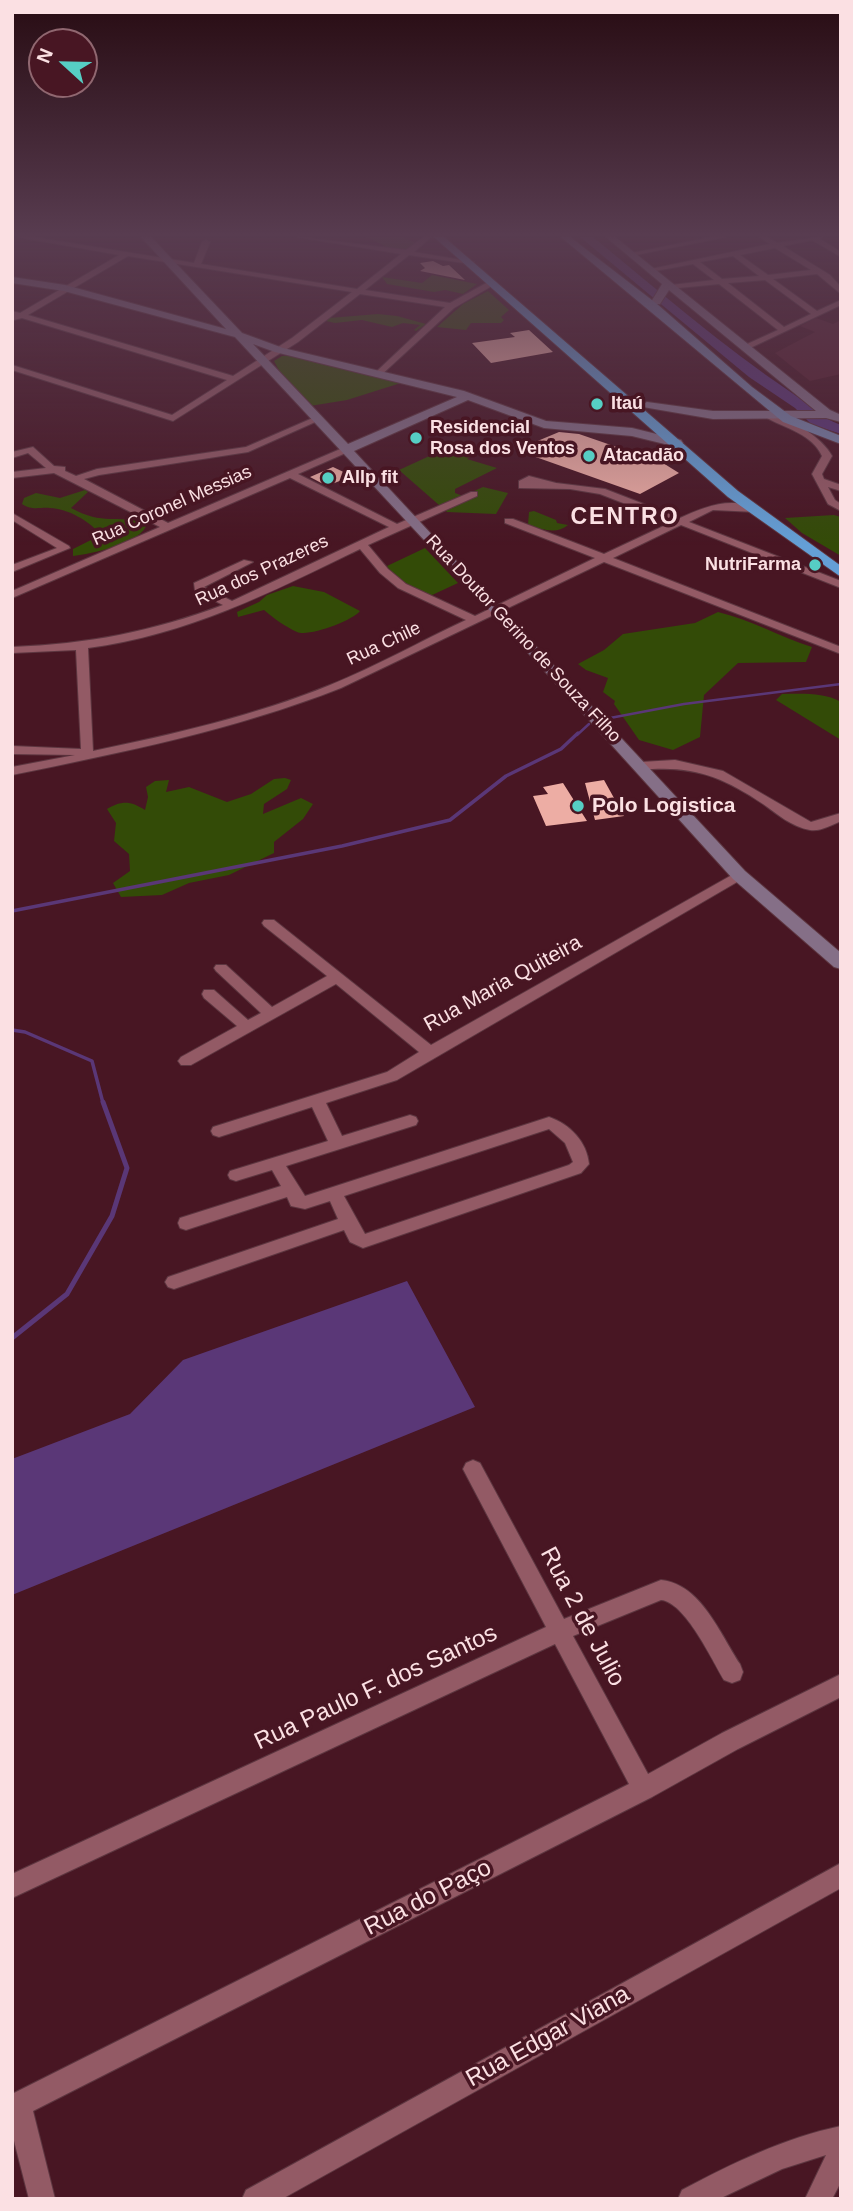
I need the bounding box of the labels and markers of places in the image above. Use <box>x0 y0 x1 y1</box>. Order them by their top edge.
place label: Itaú <box>611 393 643 415</box>
marker: Itaú <box>589 396 605 412</box>
place label: Residencial Rosa dos Ventos <box>430 417 575 460</box>
marker: Residencial Rosa dos Ventos <box>408 430 424 446</box>
place label: Atacadão <box>603 445 684 467</box>
marker: Atacadão <box>581 448 597 464</box>
place label: Allp fit <box>342 467 398 489</box>
marker: Allp fit <box>320 470 336 486</box>
place label: NutriFarma <box>705 554 801 576</box>
marker: NutriFarma <box>807 557 823 573</box>
place label: Polo Logistica <box>592 793 736 819</box>
marker: Polo Logistica <box>570 798 586 814</box>

